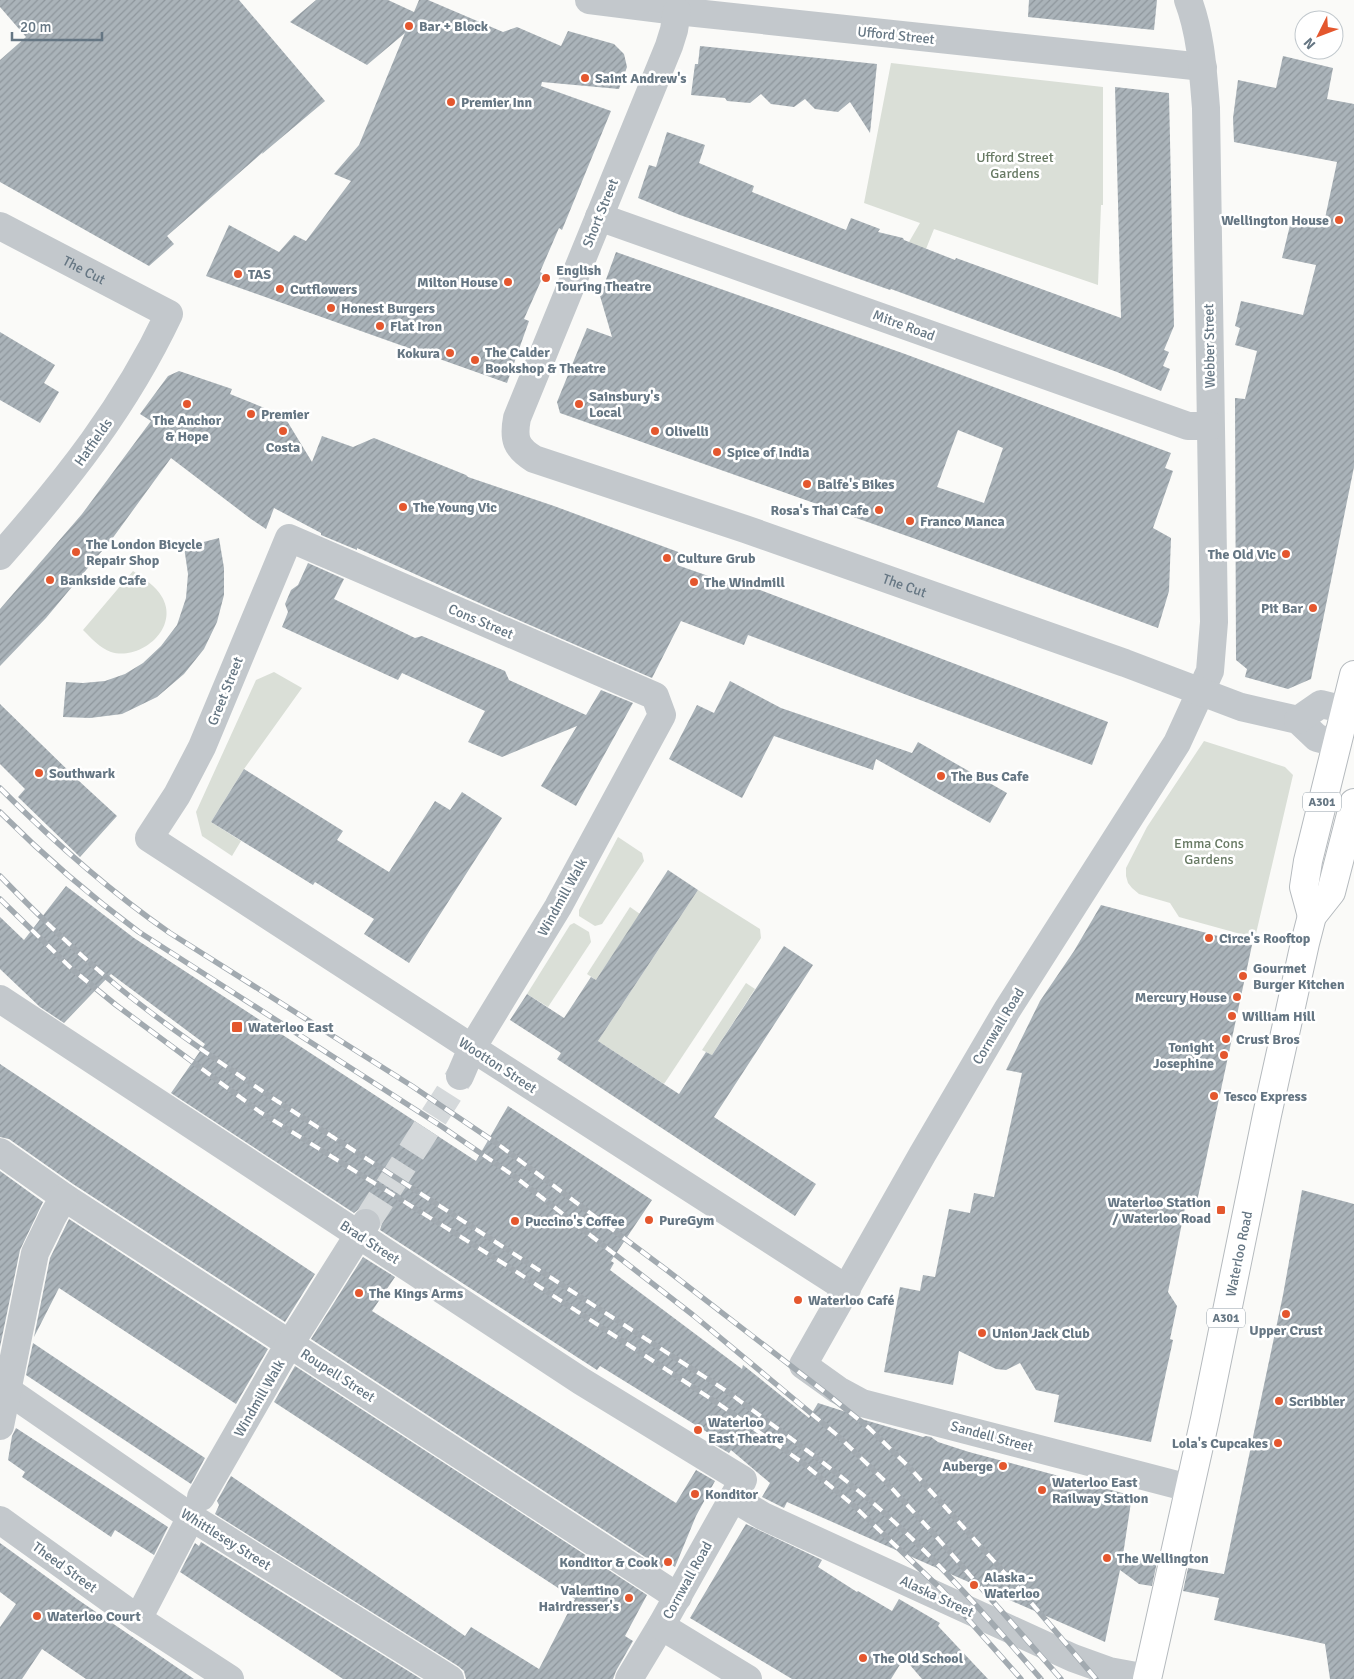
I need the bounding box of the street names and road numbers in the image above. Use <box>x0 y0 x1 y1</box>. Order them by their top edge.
street label: Ufford Street <box>857 23 935 48</box>
street label: Short Street <box>579 176 622 250</box>
street label: The Cut <box>60 252 108 288</box>
street label: Webber Street <box>1200 303 1219 389</box>
street label: Mitre Road <box>870 306 937 345</box>
street label: Hatfields <box>71 415 116 469</box>
street label: The Cut <box>880 570 929 601</box>
street label: Cons Street <box>446 600 516 643</box>
street label: Greet Street <box>204 654 247 728</box>
road number: A301 <box>1303 792 1341 812</box>
street label: Windmill Walk <box>534 855 591 939</box>
street label: Cornwall Road <box>969 985 1028 1068</box>
street label: Wootton Street <box>455 1034 540 1097</box>
street label: Waterloo Road <box>1222 1210 1256 1298</box>
street label: Brad Street <box>337 1217 403 1268</box>
road number: A301 <box>1207 1309 1245 1328</box>
street label: Roupell Street <box>297 1345 378 1406</box>
street label: Windmill Walk <box>230 1357 288 1440</box>
street label: Sandell Street <box>949 1417 1035 1456</box>
street label: Whittlesey Street <box>178 1505 274 1574</box>
street label: Theed Street <box>29 1538 100 1597</box>
street label: Cornwall Road <box>659 1538 716 1622</box>
street label: Alaska Street <box>897 1572 976 1621</box>

